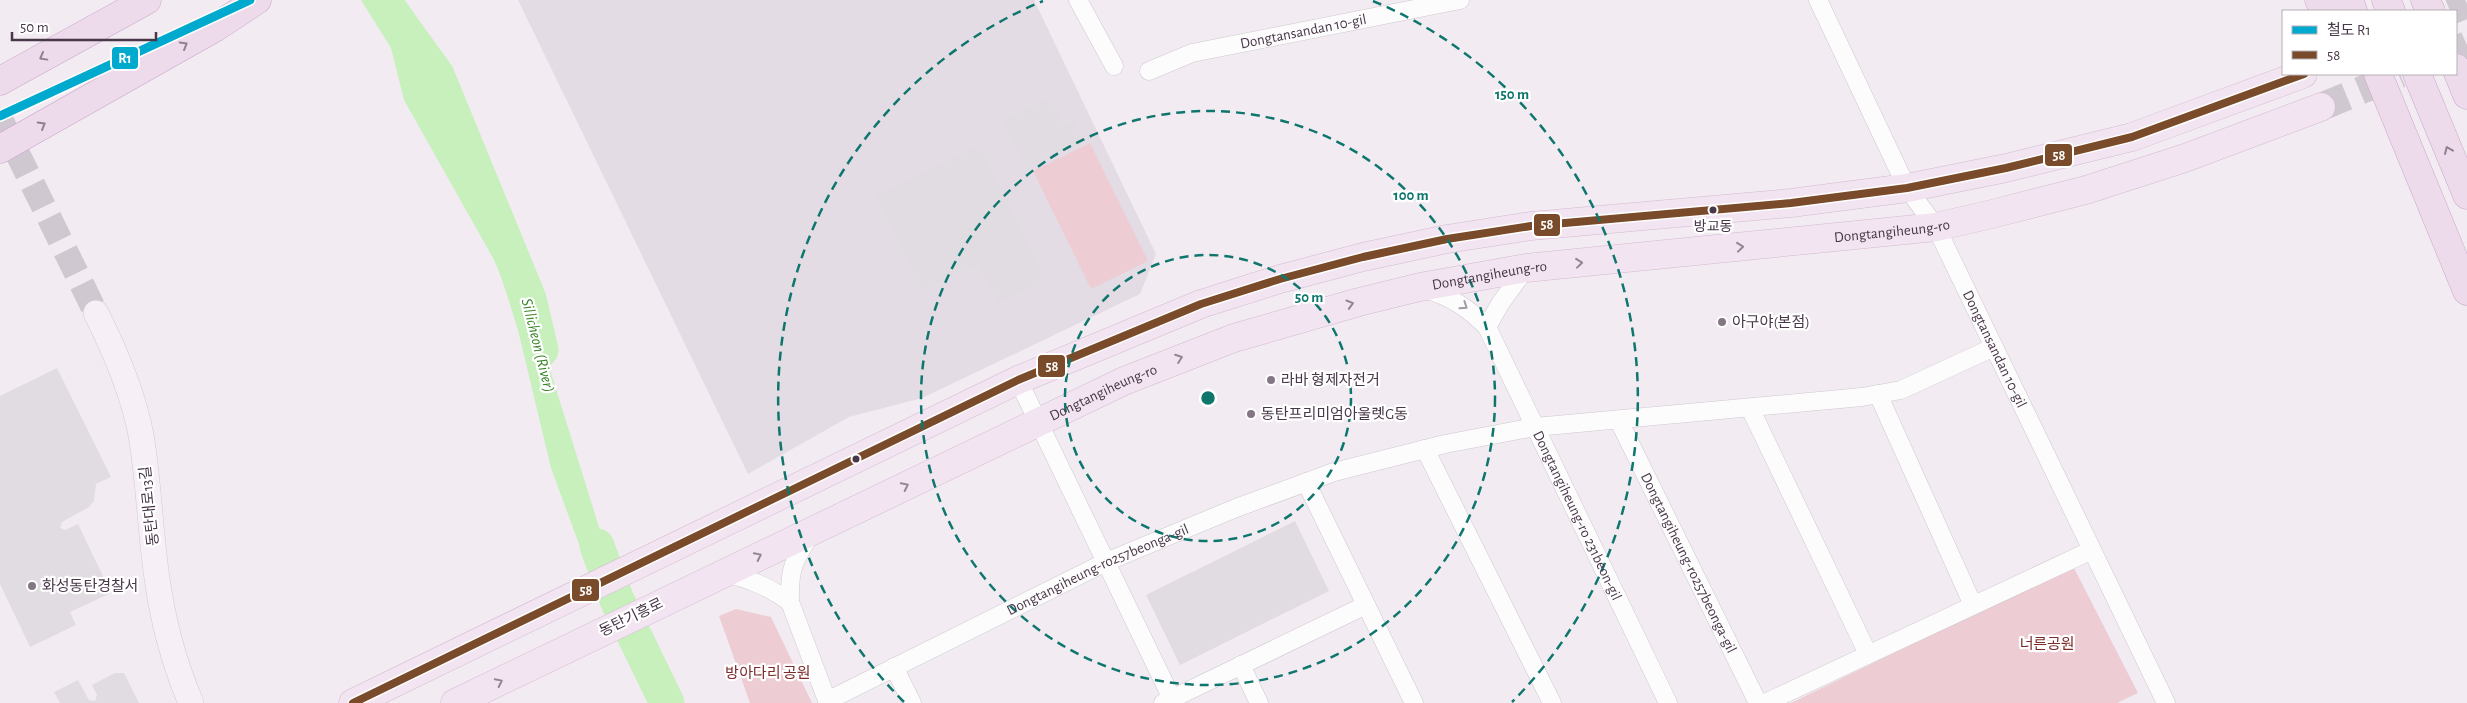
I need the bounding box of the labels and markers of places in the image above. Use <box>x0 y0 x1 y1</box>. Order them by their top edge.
marker: 방교동 <box>1708 205 1718 215</box>
place label: 방교동 <box>1694 219 1732 234</box>
place label: 아구야(본점) <box>1732 314 1810 330</box>
marker: 아구야(본점) <box>1716 316 1728 328</box>
place label: 라바 형제자전거 <box>1281 372 1380 388</box>
marker: 라바 형제자전거 <box>1265 374 1277 386</box>
centre of rings <box>1199 389 1217 407</box>
place label: 동탄프리미엄아울렛G동 <box>1261 406 1408 422</box>
marker: 동탄프리미엄아울렛G동 <box>1245 408 1257 420</box>
unlabelled marker <box>851 454 861 464</box>
place label: 화성동탄경찰서 <box>42 578 139 594</box>
marker: 화성동탄경찰서 <box>26 580 38 592</box>

